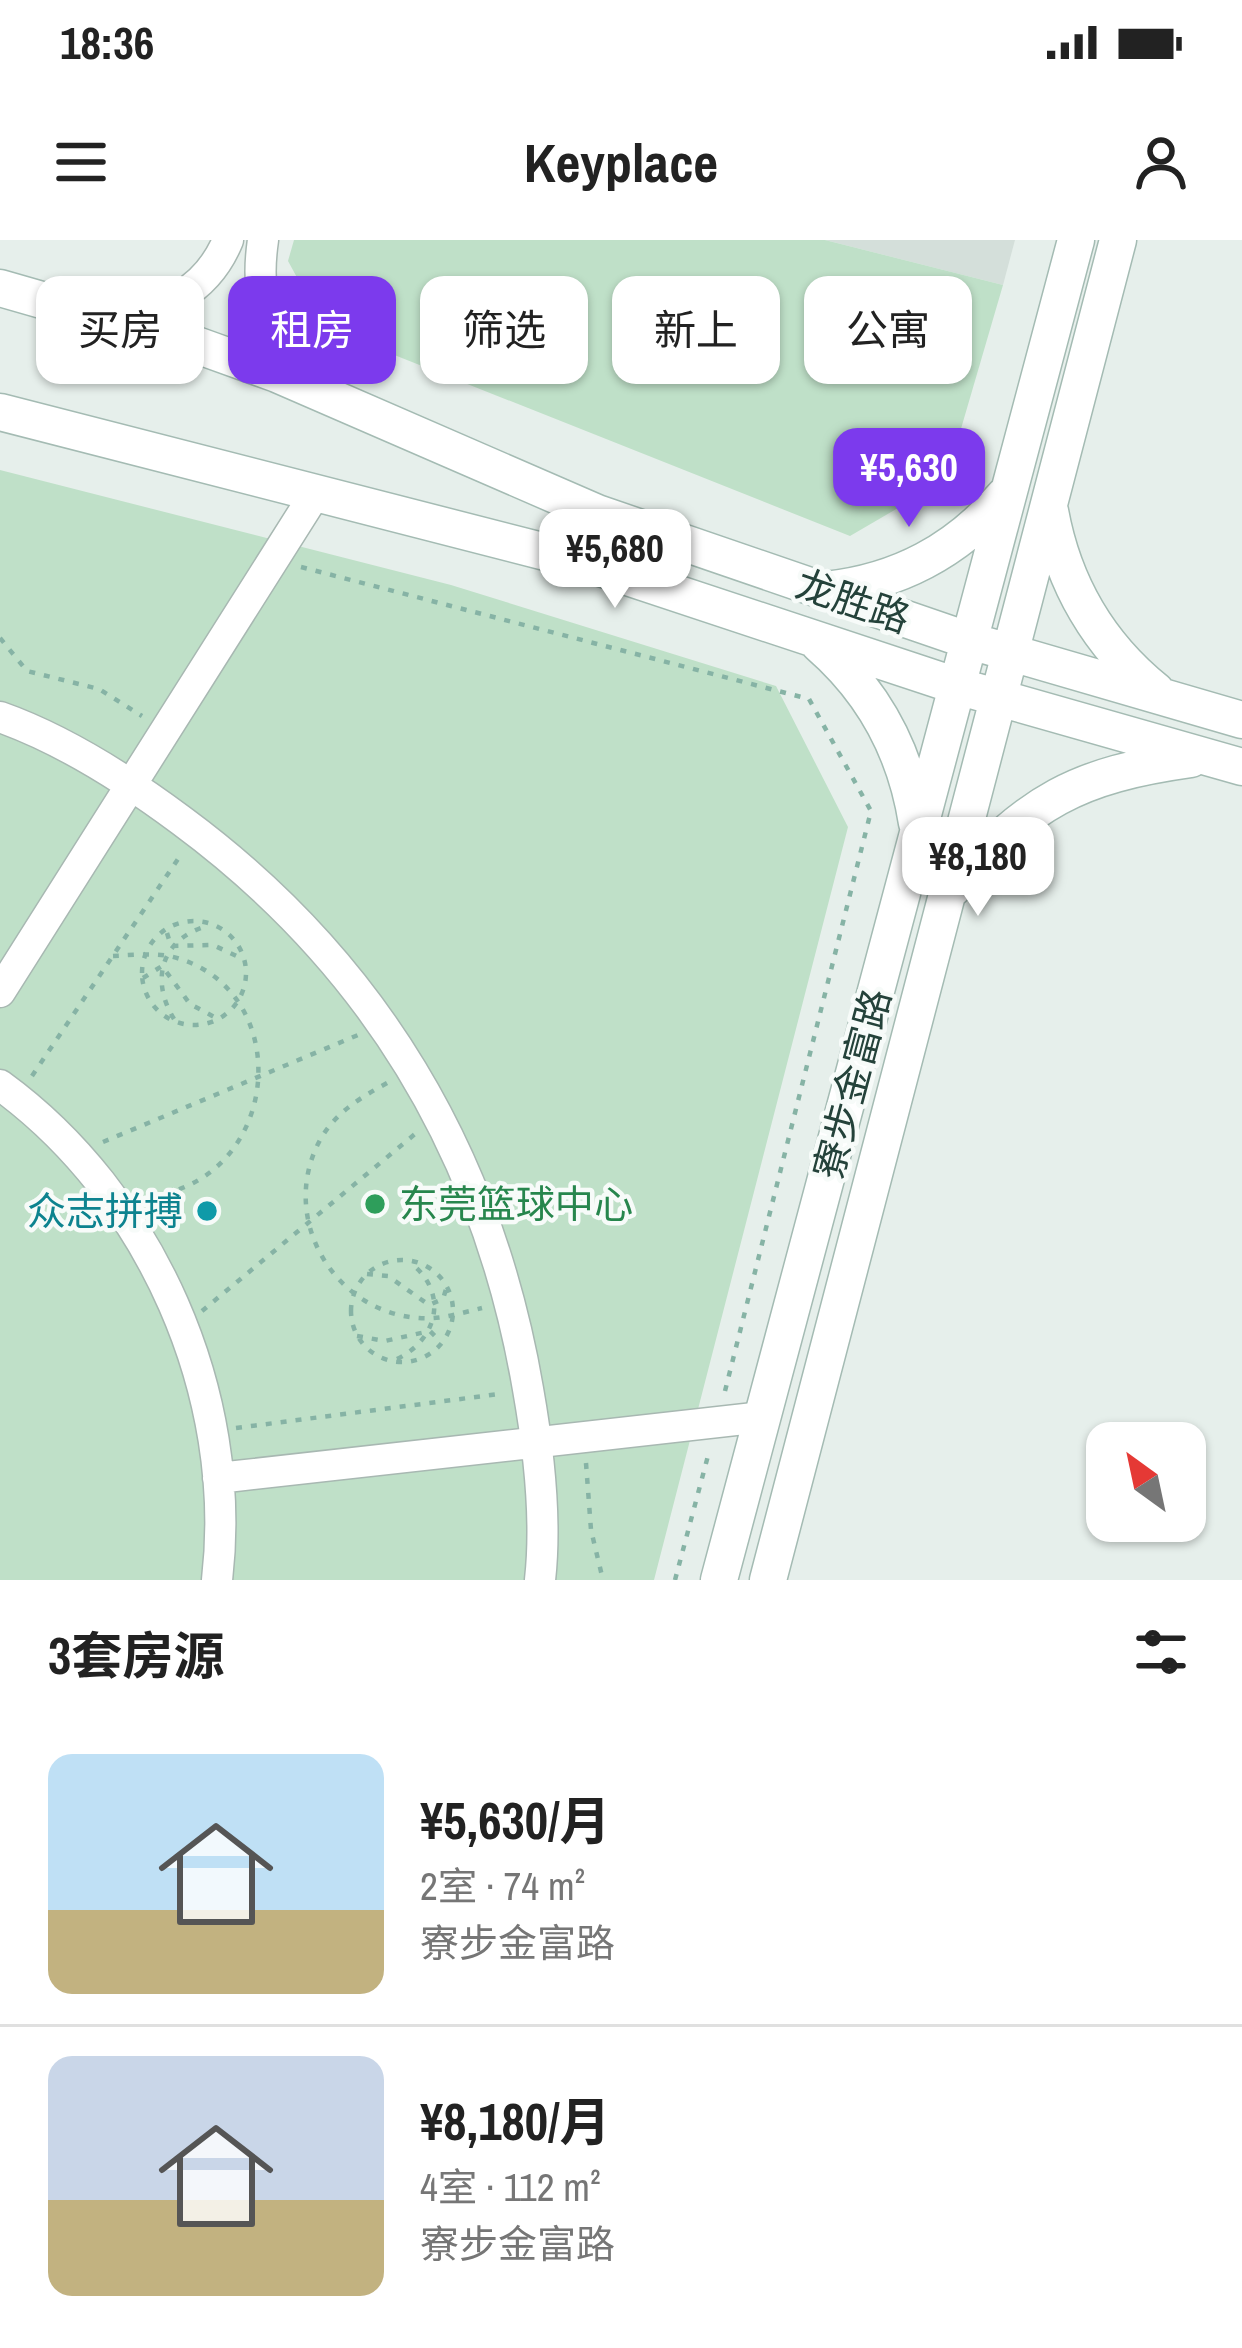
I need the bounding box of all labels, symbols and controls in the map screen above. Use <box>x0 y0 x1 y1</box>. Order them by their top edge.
text: 18:36 <box>60 12 154 73</box>
text: Keyplace <box>524 126 718 199</box>
icon: menu <box>48 129 114 195</box>
icon: person <box>1128 129 1194 195</box>
chip: 买房 <box>36 276 204 384</box>
chip: 租房 <box>228 276 396 384</box>
chip: 筛选 <box>420 276 588 384</box>
chip: 新上 <box>612 276 780 384</box>
chip: 公寓 <box>804 276 972 384</box>
pin: ¥5,630 <box>811 428 1007 530</box>
text: ¥5,630 <box>860 441 958 493</box>
pin: ¥5,680 <box>517 509 713 611</box>
text: ¥5,680 <box>566 522 664 574</box>
street label: 龙胜路 <box>789 557 917 645</box>
pin: ¥8,180 <box>880 817 1076 919</box>
text: ¥8,180 <box>929 830 1027 882</box>
street label: 寮步金富路 <box>802 983 902 1185</box>
place label: 东莞篮球中心 <box>399 1178 633 1230</box>
place label: 众志拼搏 <box>27 1185 183 1237</box>
marker: 东莞篮球中心 <box>362 1191 388 1217</box>
marker: 众志拼搏 <box>194 1198 220 1224</box>
north arrow <box>1086 1422 1206 1542</box>
map controls <box>1086 1422 1206 1542</box>
icon: filters <box>1128 1619 1194 1685</box>
text: 3套房源 <box>48 1621 224 1690</box>
text: ¥5,630/月 <box>420 1786 611 1855</box>
icon: home <box>144 1802 288 1946</box>
text: 2室 · 74 m² <box>420 1860 585 1912</box>
text: 寮步金富路 <box>420 1917 615 1969</box>
text: ¥8,180/月 <box>420 2087 611 2156</box>
icon: home <box>144 2104 288 2248</box>
text: 4室 · 112 m² <box>420 2161 601 2213</box>
text: 寮步金富路 <box>420 2218 615 2270</box>

